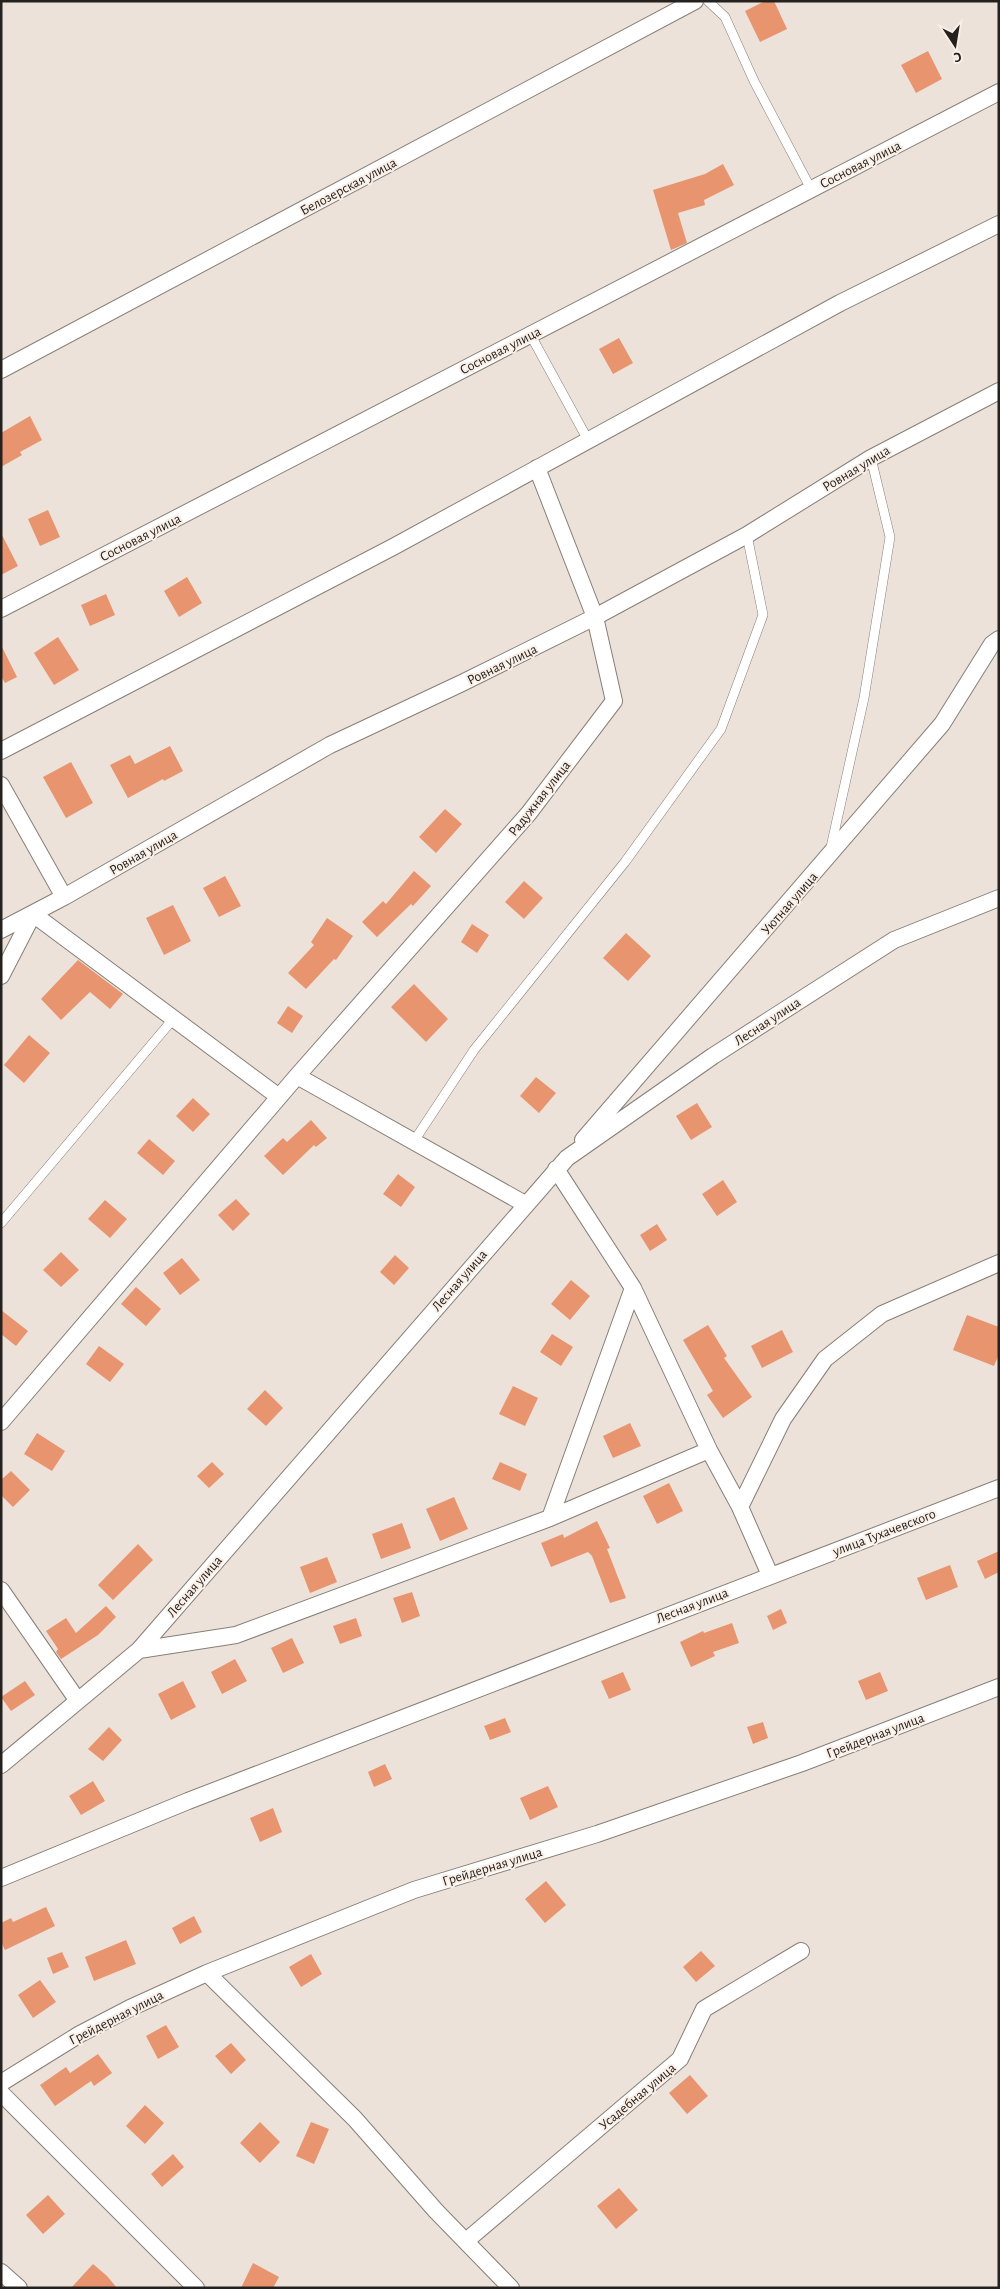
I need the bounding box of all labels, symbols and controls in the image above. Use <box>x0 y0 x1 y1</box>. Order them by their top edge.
north arrow <box>930 20 980 70</box>
text: С <box>952 49 963 64</box>
street label: Сосновая улица <box>818 138 904 191</box>
street label: Белозерская улица <box>298 155 399 218</box>
street label: Сосновая улица <box>458 324 544 377</box>
street label: Ровная улица <box>820 443 893 494</box>
street label: Сосновая улица <box>98 511 184 564</box>
street label: Ровная улица <box>465 642 540 688</box>
street label: Радужная улица <box>506 758 574 839</box>
street label: Ровная улица <box>107 828 180 878</box>
street label: Уютная улица <box>759 869 821 937</box>
street label: Лесная улица <box>732 995 804 1048</box>
street label: Лесная улица <box>430 1247 490 1314</box>
street label: улица Тухачевского <box>830 1507 938 1559</box>
street label: Лесная улица <box>165 1553 225 1620</box>
street label: Лесная улица <box>654 1586 731 1626</box>
street label: Грейдерная улица <box>824 1711 927 1761</box>
street label: Грейдерная улица <box>441 1845 544 1889</box>
street label: Грейдерная улица <box>67 1988 166 2048</box>
street label: Усадебная улица <box>597 2060 679 2133</box>

